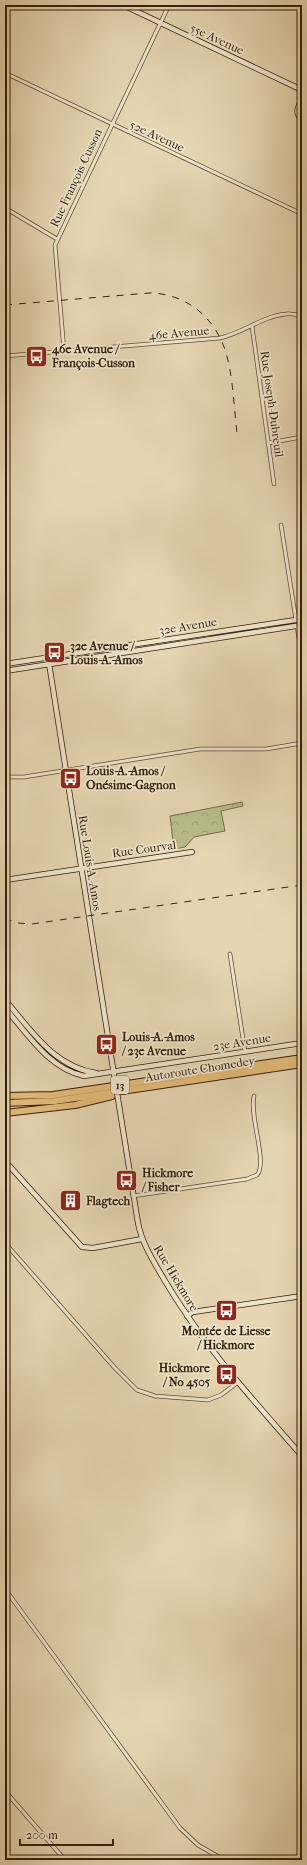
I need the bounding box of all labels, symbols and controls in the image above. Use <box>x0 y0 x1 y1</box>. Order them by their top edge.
street label: 55e Avenue <box>188 20 246 58</box>
street label: 52e Avenue <box>127 117 187 155</box>
street label: Rue François-Cusson <box>47 127 106 230</box>
street label: 46e Avenue <box>148 323 210 343</box>
place label: 46e Avenue / François-Cusson <box>51 342 136 371</box>
bus stop icon: 46e Avenue / François-Cusson <box>23 343 49 369</box>
street label: Rue Joseph-Dubreuil <box>258 350 287 459</box>
street label: 32e Avenue <box>158 615 218 637</box>
place label: 32e Avenue / Louis-A.-Amos <box>70 639 143 667</box>
bus stop icon: 32e Avenue / Louis-A.-Amos <box>42 640 68 666</box>
place label: Louis-A.-Amos / Onésime-Gagnon <box>86 764 177 793</box>
bus stop icon: Louis-A.-Amos / Onésime-Gagnon <box>57 765 83 791</box>
street label: Rue Louis-A.-Amos <box>76 814 105 912</box>
street label: Rue Courval <box>111 837 178 860</box>
place label: Louis-A.-Amos / 23e Avenue <box>121 1030 195 1059</box>
bus stop icon: Louis-A.-Amos / 23e Avenue <box>93 1031 119 1057</box>
street label: 23e Avenue <box>212 1031 272 1053</box>
street label: Autoroute Chomedey <box>143 1053 256 1085</box>
road number: 13 <box>111 1076 129 1094</box>
place label: Hickmore / Fisher <box>141 1166 193 1194</box>
bus stop icon: Hickmore / Fisher <box>114 1167 140 1193</box>
building icon: Flagtech <box>57 1188 83 1214</box>
place label: Flagtech <box>85 1194 130 1209</box>
street label: Rue Hickmore <box>151 1242 201 1314</box>
bus stop icon: Montée de Liesse / Hickmore <box>213 1297 239 1323</box>
place label: Montée de Liesse / Hickmore <box>181 1324 271 1352</box>
place label: Hickmore / No 4505 <box>159 1361 211 1390</box>
bus stop icon: Hickmore / No 4505 <box>213 1362 239 1388</box>
scale bar <box>20 1821 113 1847</box>
text: 200 m <box>26 1828 58 1842</box>

